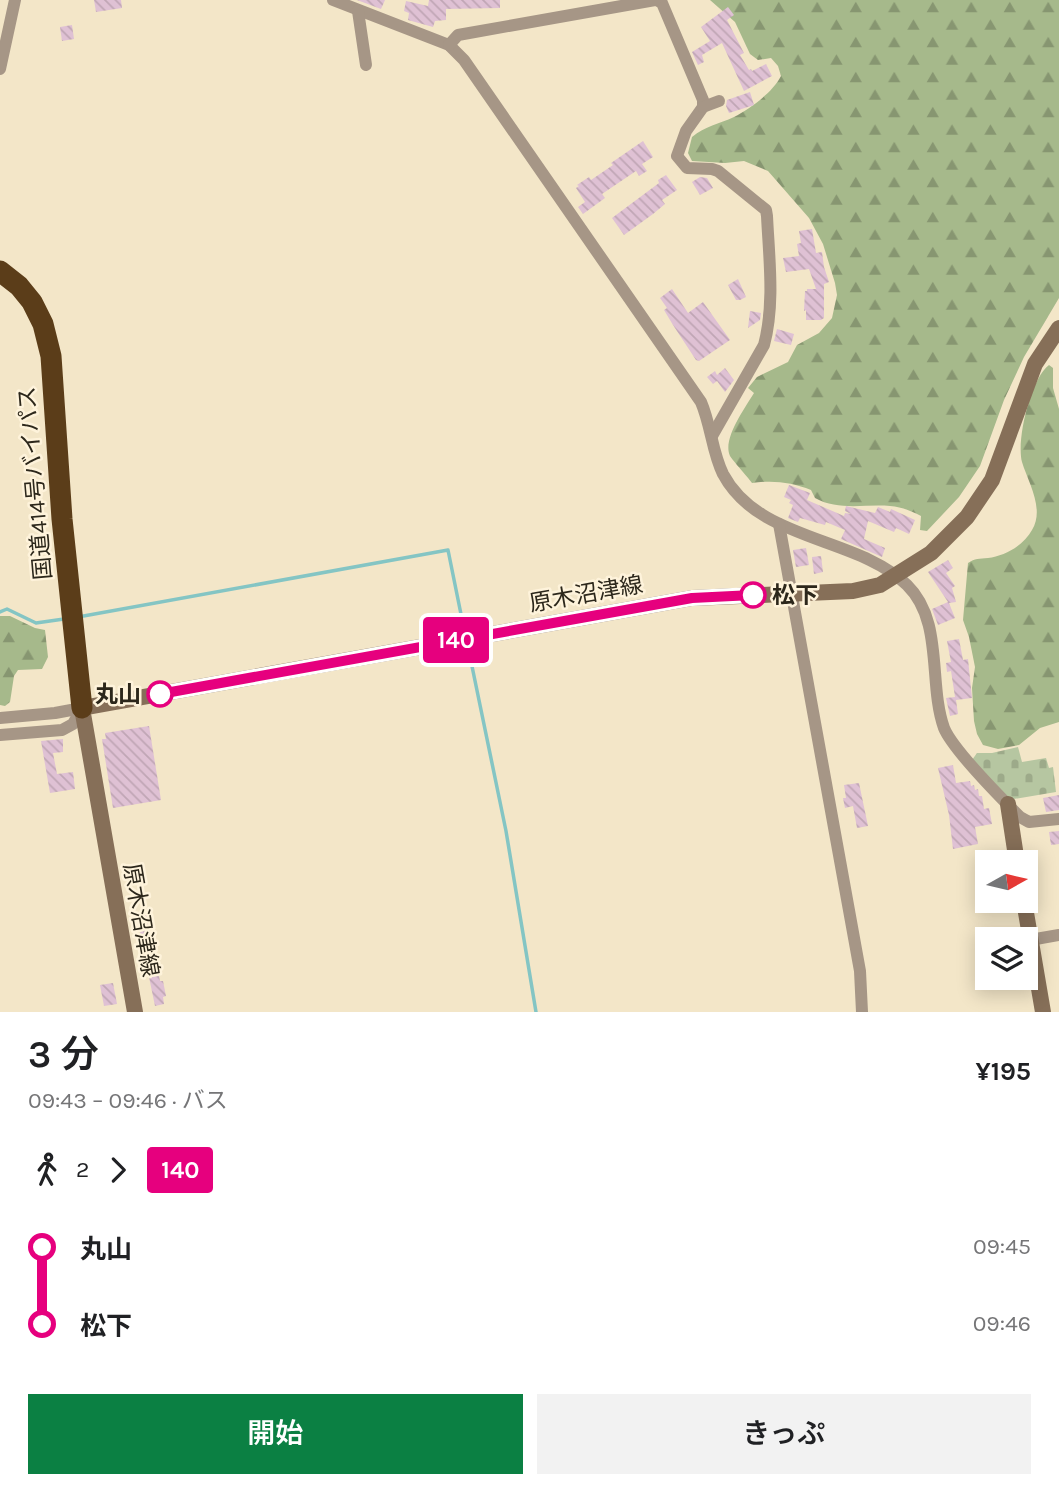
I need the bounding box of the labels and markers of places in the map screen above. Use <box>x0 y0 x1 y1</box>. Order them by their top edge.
marker: 松下 <box>740 582 766 608</box>
place label: 松下 <box>772 582 818 609</box>
place label: 丸山 <box>95 681 141 708</box>
marker: 丸山 <box>147 681 173 707</box>

